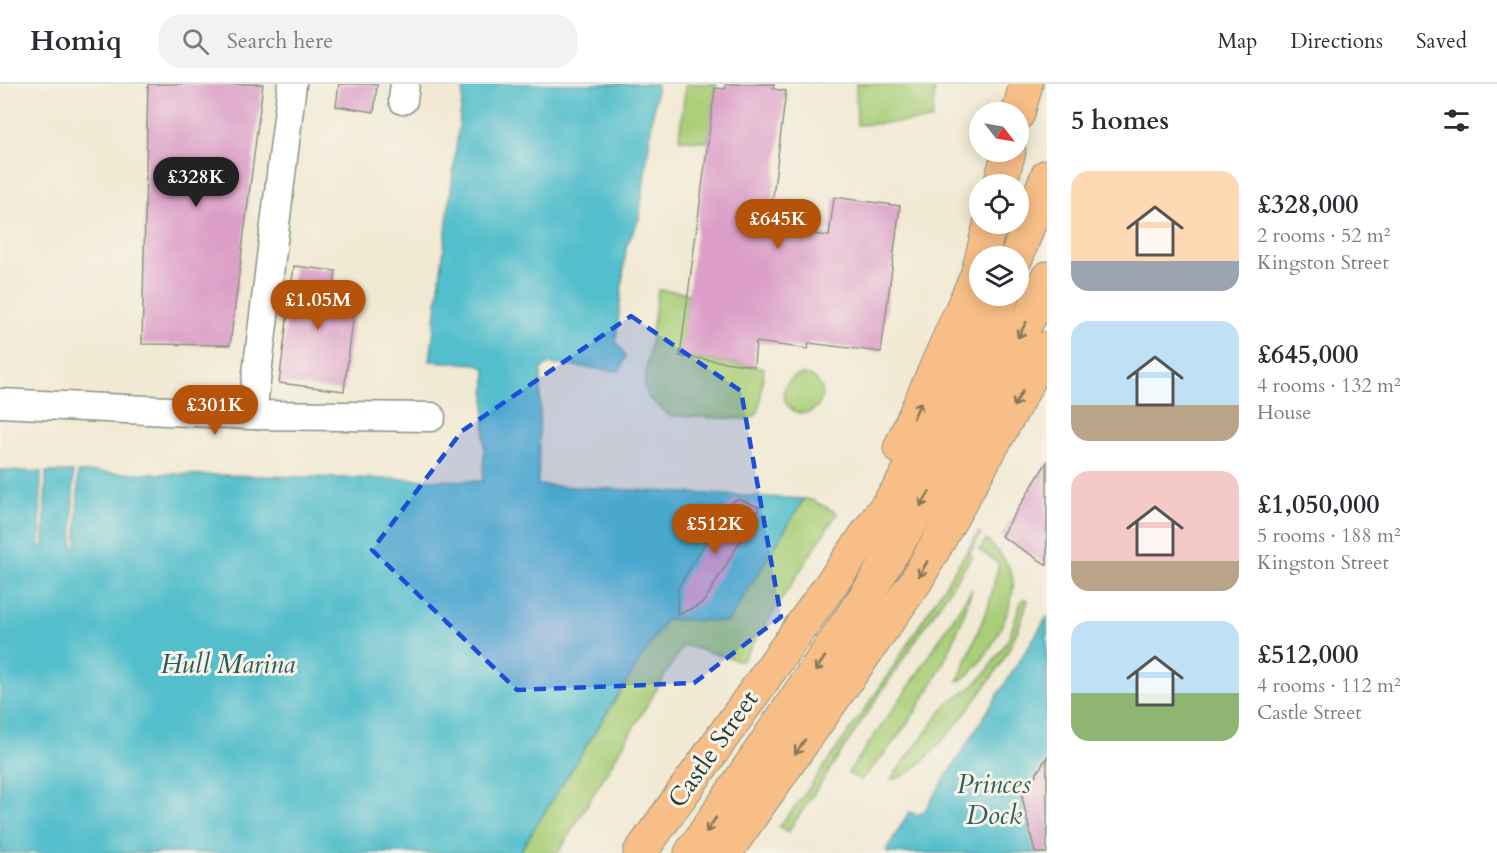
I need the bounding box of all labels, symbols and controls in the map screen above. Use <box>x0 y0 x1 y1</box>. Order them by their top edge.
search box <box>158 14 578 68</box>
text: Homiq <box>30 22 122 60</box>
icon: search <box>179 25 212 58</box>
text: Search here <box>227 26 333 56</box>
text: Map <box>1217 27 1257 56</box>
text: Directions <box>1290 27 1383 56</box>
text: Saved <box>1416 27 1467 56</box>
north arrow <box>969 102 1029 162</box>
map controls <box>969 102 1029 306</box>
text: 5 homes <box>1071 103 1169 138</box>
icon: filters <box>1440 104 1473 137</box>
pin: £328K <box>154 157 238 208</box>
text: £328K <box>167 163 225 190</box>
button: locate <box>969 174 1029 234</box>
text: £328,000 <box>1257 187 1359 222</box>
icon: home <box>1119 195 1191 267</box>
pin: £645K <box>736 199 820 250</box>
text: £645K <box>749 205 807 232</box>
text: 2 rooms · 52 m² <box>1257 222 1390 249</box>
button: layers <box>969 246 1029 306</box>
text: Kingston Street <box>1257 249 1389 276</box>
pin: £1.05M <box>269 280 367 331</box>
text: £1.05M <box>285 286 351 313</box>
one-way arrow <box>1016 321 1027 339</box>
text: £645,000 <box>1257 337 1359 372</box>
icon: home <box>1119 345 1191 417</box>
text: 4 rooms · 132 m² <box>1257 372 1401 399</box>
pin: £301K <box>173 385 257 436</box>
one-way arrow <box>1012 390 1024 407</box>
text: £301K <box>186 391 244 418</box>
text: House <box>1257 399 1311 426</box>
one-way arrow <box>912 402 923 420</box>
text: £1,050,000 <box>1257 487 1380 522</box>
one-way arrow <box>918 490 930 507</box>
icon: home <box>1119 495 1191 567</box>
pin: £512K <box>673 504 757 555</box>
text: £512K <box>686 510 744 537</box>
text: 5 rooms · 188 m² <box>1257 522 1401 549</box>
text: Kingston Street <box>1257 549 1389 576</box>
one-way arrow <box>917 560 929 577</box>
text: £512,000 <box>1257 637 1359 672</box>
icon: home <box>1119 645 1191 717</box>
water label: Hull Marina <box>161 646 295 683</box>
one-way arrow <box>814 655 826 672</box>
text: 4 rooms · 112 m² <box>1257 672 1401 699</box>
street label: Castle Street <box>660 683 766 815</box>
text: Castle Street <box>1257 699 1362 726</box>
one-way arrow <box>794 738 806 754</box>
water label: Princes Dock <box>957 766 1031 834</box>
one-way arrow <box>704 816 716 833</box>

